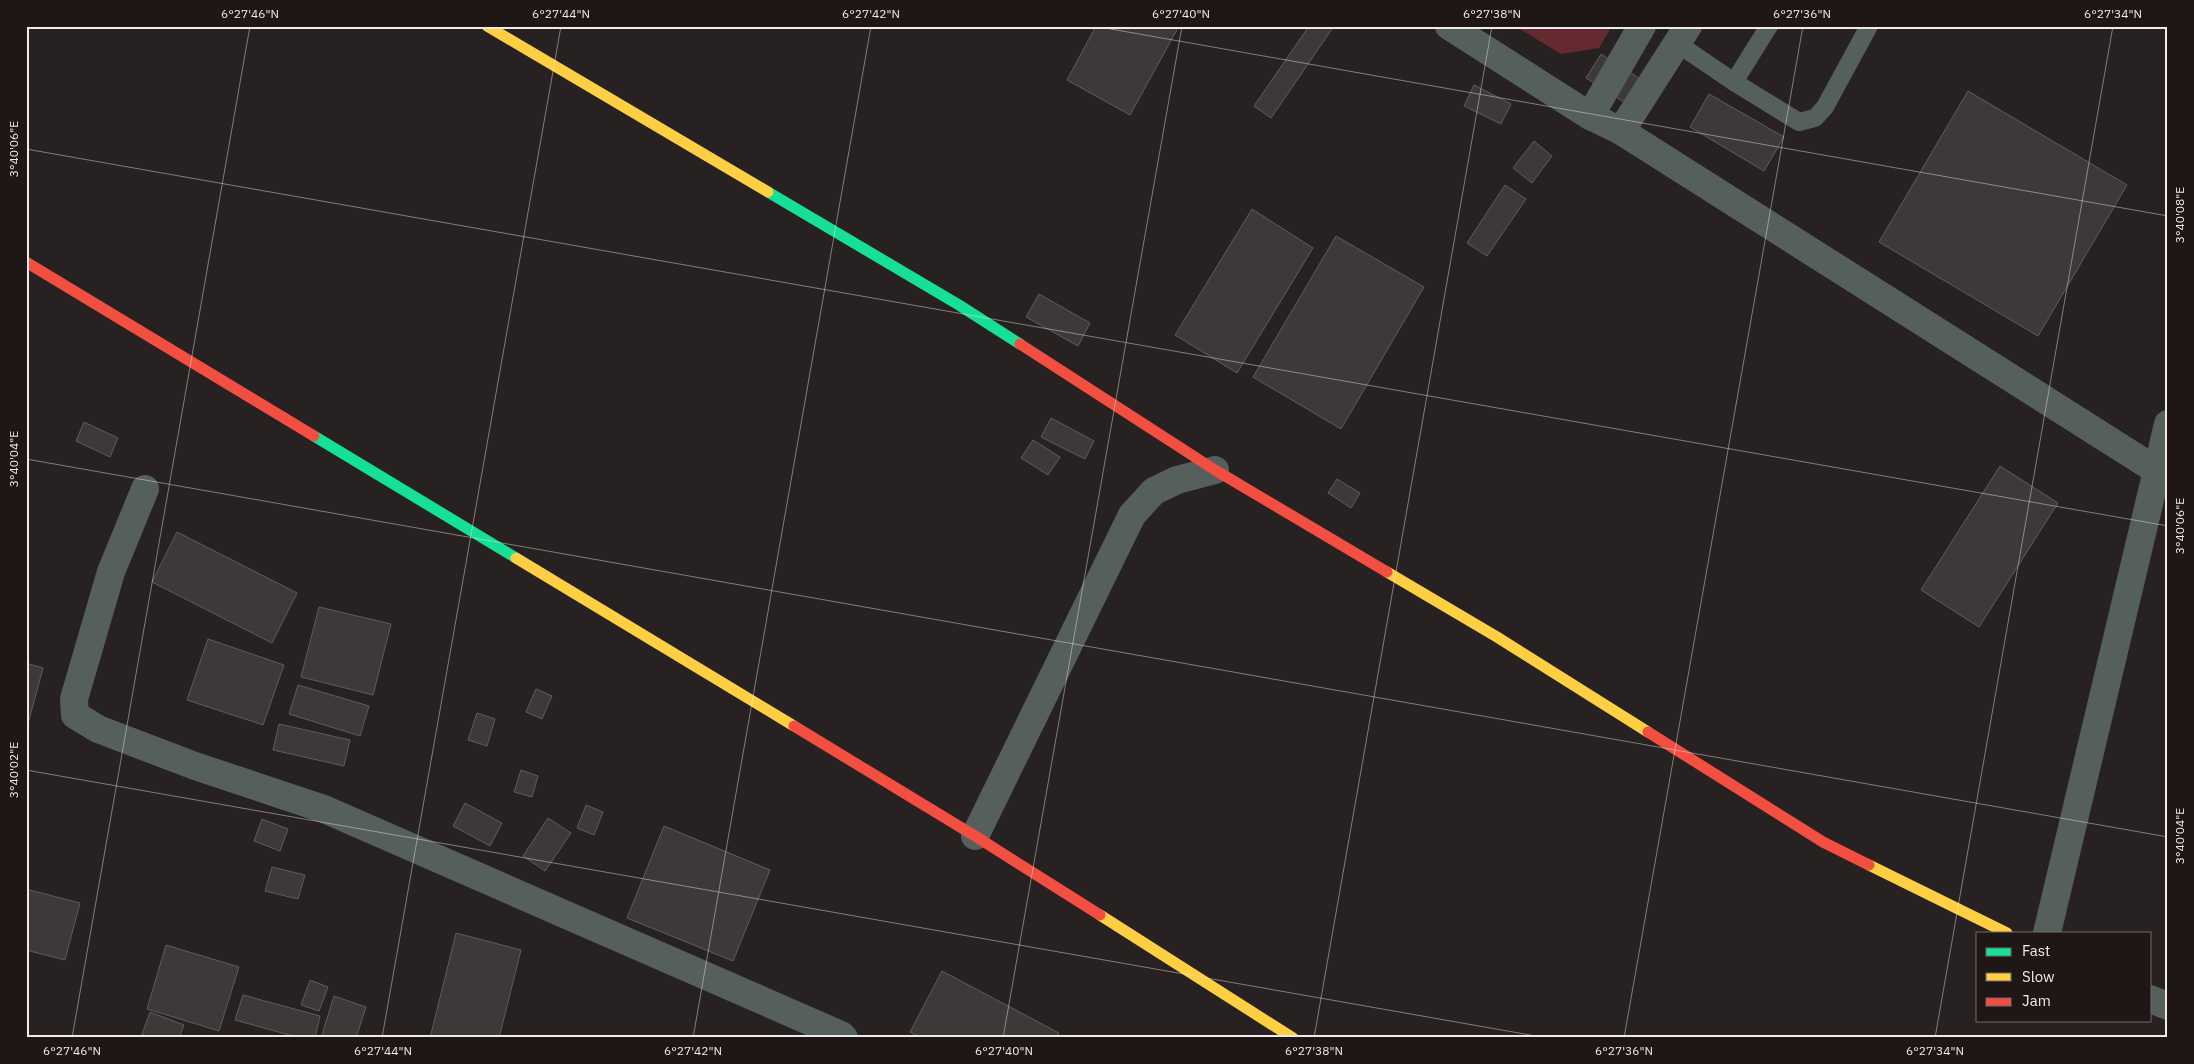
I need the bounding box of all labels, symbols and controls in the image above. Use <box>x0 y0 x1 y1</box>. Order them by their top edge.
text: 6°27'46"N <box>221 6 279 21</box>
text: 6°27'44"N <box>532 6 590 21</box>
text: 6°27'42"N <box>842 6 900 21</box>
text: 6°27'40"N <box>1152 6 1210 21</box>
text: 6°27'38"N <box>1463 6 1521 21</box>
text: 6°27'36"N <box>1773 6 1831 21</box>
text: 6°27'34"N <box>2084 6 2142 21</box>
text: 3°40'06"E <box>6 121 21 177</box>
text: 3°40'08"E <box>2172 187 2187 243</box>
text: 3°40'04"E <box>6 431 21 487</box>
text: 3°40'06"E <box>2172 498 2187 554</box>
text: 3°40'02"E <box>6 742 21 798</box>
text: 3°40'04"E <box>2172 808 2187 864</box>
legend <box>1976 932 2152 1022</box>
text: Fast <box>2022 941 2050 960</box>
text: Slow <box>2022 967 2055 986</box>
text: Jam <box>2022 991 2051 1010</box>
text: 6°27'46"N <box>43 1043 101 1058</box>
text: 6°27'44"N <box>354 1043 412 1058</box>
text: 6°27'42"N <box>664 1043 722 1058</box>
text: 6°27'40"N <box>975 1043 1033 1058</box>
text: 6°27'38"N <box>1285 1043 1343 1058</box>
text: 6°27'36"N <box>1595 1043 1653 1058</box>
text: 6°27'34"N <box>1906 1043 1964 1058</box>

